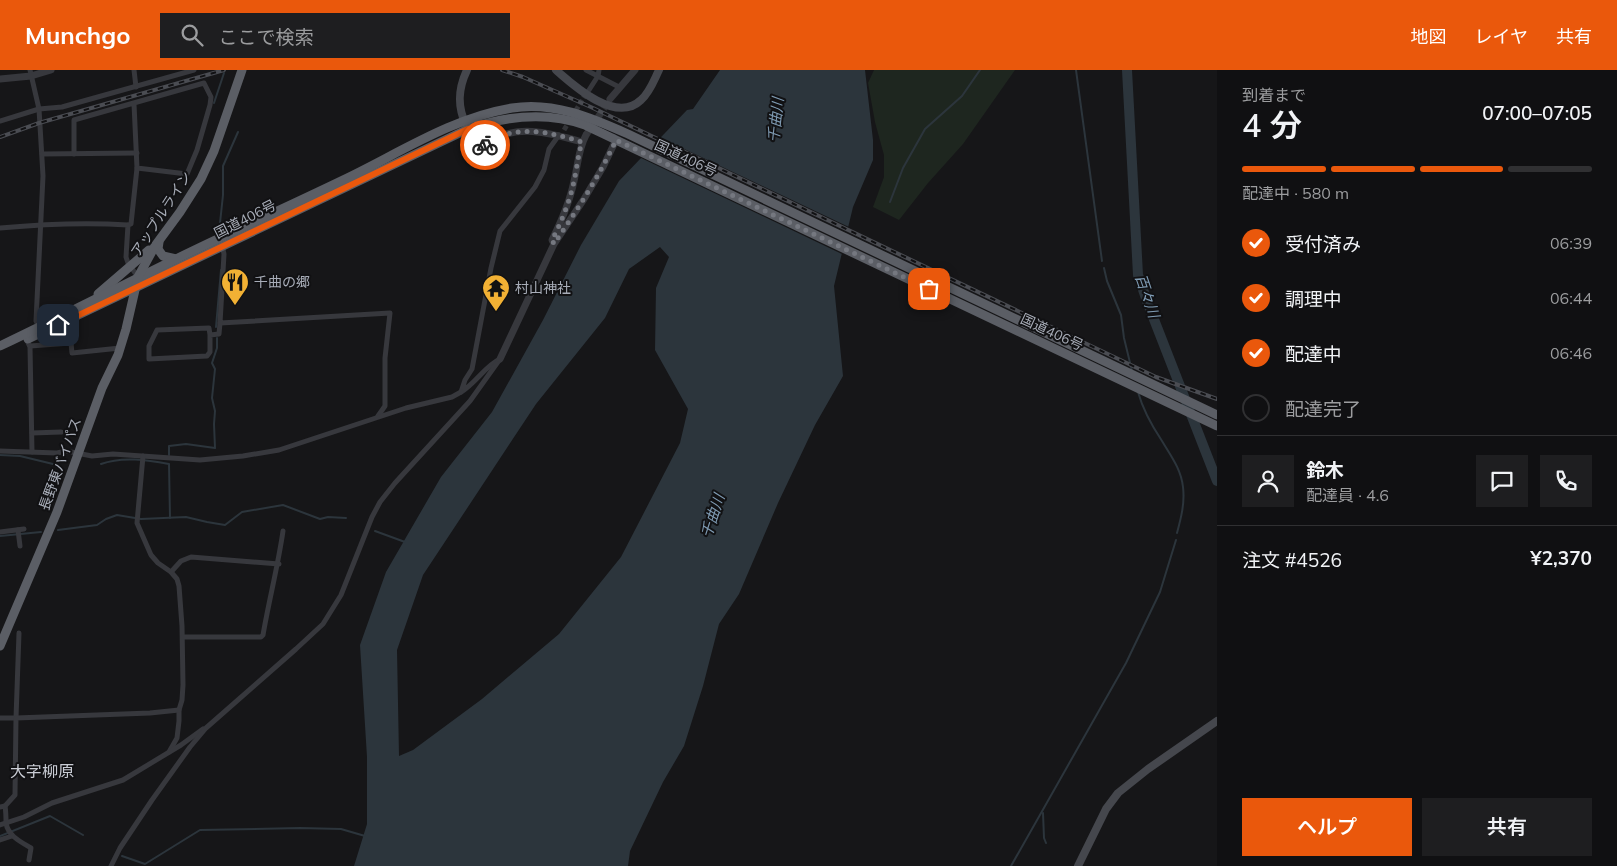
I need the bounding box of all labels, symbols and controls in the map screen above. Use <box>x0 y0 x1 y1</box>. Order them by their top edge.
search box <box>160 13 510 58</box>
text: Munchgo <box>25 20 130 50</box>
icon: search <box>178 21 206 49</box>
text: ここで検索 <box>218 25 313 49</box>
text: 地図 <box>1411 25 1447 48</box>
text: レイヤ <box>1475 25 1528 48</box>
text: 共有 <box>1556 25 1592 48</box>
text: 到着まで <box>1242 85 1306 105</box>
water label: 千曲川 <box>764 95 788 143</box>
text: 07:00–07:05 <box>1482 101 1592 125</box>
text: 4 分 <box>1242 105 1302 145</box>
courier <box>460 120 510 170</box>
icon: bike <box>471 131 499 159</box>
street label: 国道406号 <box>652 136 720 180</box>
street label: アップルライン <box>127 168 195 260</box>
text: 配達中 · 580 m <box>1242 183 1349 203</box>
street label: 国道406号 <box>211 196 279 242</box>
icon: check <box>1242 229 1270 257</box>
text: 受付済み <box>1285 232 1361 256</box>
text: 06:39 <box>1550 233 1592 253</box>
restaurant icon: 千曲の郷 <box>220 267 250 306</box>
pin <box>908 268 950 310</box>
water label: 百々川 <box>1131 271 1164 322</box>
place label: 千曲の郷 <box>254 273 310 291</box>
temple icon: 村山神社 <box>481 273 511 312</box>
icon: bag <box>915 275 943 303</box>
place label: 村山神社 <box>515 279 571 297</box>
icon: check <box>1242 284 1270 312</box>
text: 調理中 <box>1285 287 1342 311</box>
text: 06:44 <box>1550 288 1592 308</box>
pin <box>37 304 79 346</box>
street label: 国道406号 <box>1018 310 1086 354</box>
icon: home <box>44 311 72 339</box>
icon: check <box>1242 339 1270 367</box>
text: 配達中 <box>1285 342 1342 366</box>
text: 06:46 <box>1550 343 1592 363</box>
text: 配達完了 <box>1285 397 1361 421</box>
street label: 長野東バイパス <box>35 415 85 513</box>
button: person <box>1242 455 1294 507</box>
button: chat <box>1476 455 1528 507</box>
button: phone <box>1540 455 1592 507</box>
text: 鈴木 <box>1306 458 1344 482</box>
text: 配達員 · 4.6 <box>1306 485 1389 505</box>
water label: 千曲川 <box>697 490 729 540</box>
text: ¥2,370 <box>1530 546 1592 570</box>
text: 注文 #4526 <box>1242 548 1342 572</box>
district label: 大字柳原 <box>10 761 74 781</box>
button: ヘルプ <box>1242 798 1412 856</box>
button: 共有 <box>1422 798 1592 856</box>

